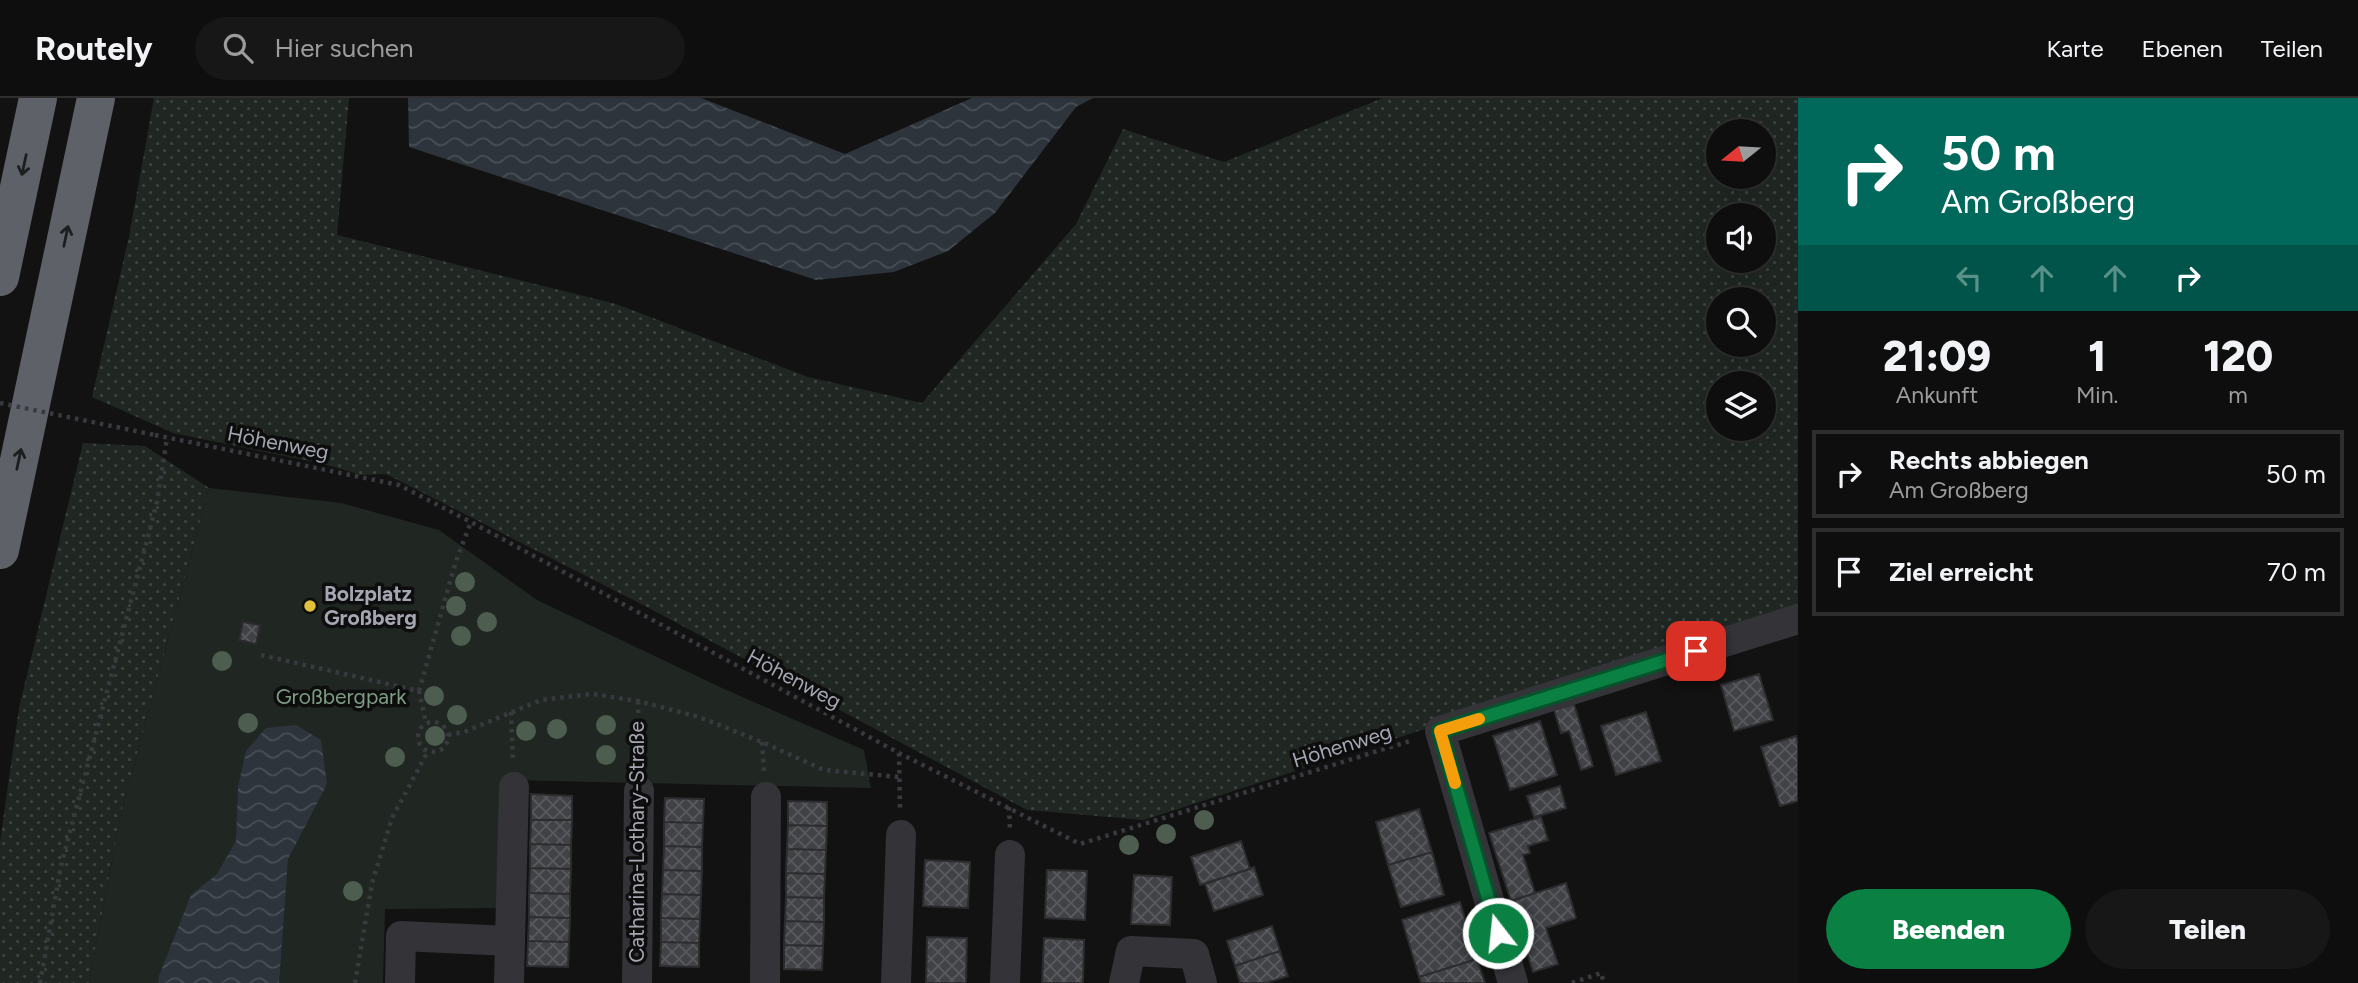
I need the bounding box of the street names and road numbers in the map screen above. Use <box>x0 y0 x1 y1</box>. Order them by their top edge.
street label: Höhenweg <box>225 420 331 465</box>
street label: Höhenweg <box>743 643 845 714</box>
street label: Höhenweg <box>1289 719 1395 772</box>
street label: Catharina-Lothary-Straße <box>624 721 649 963</box>

